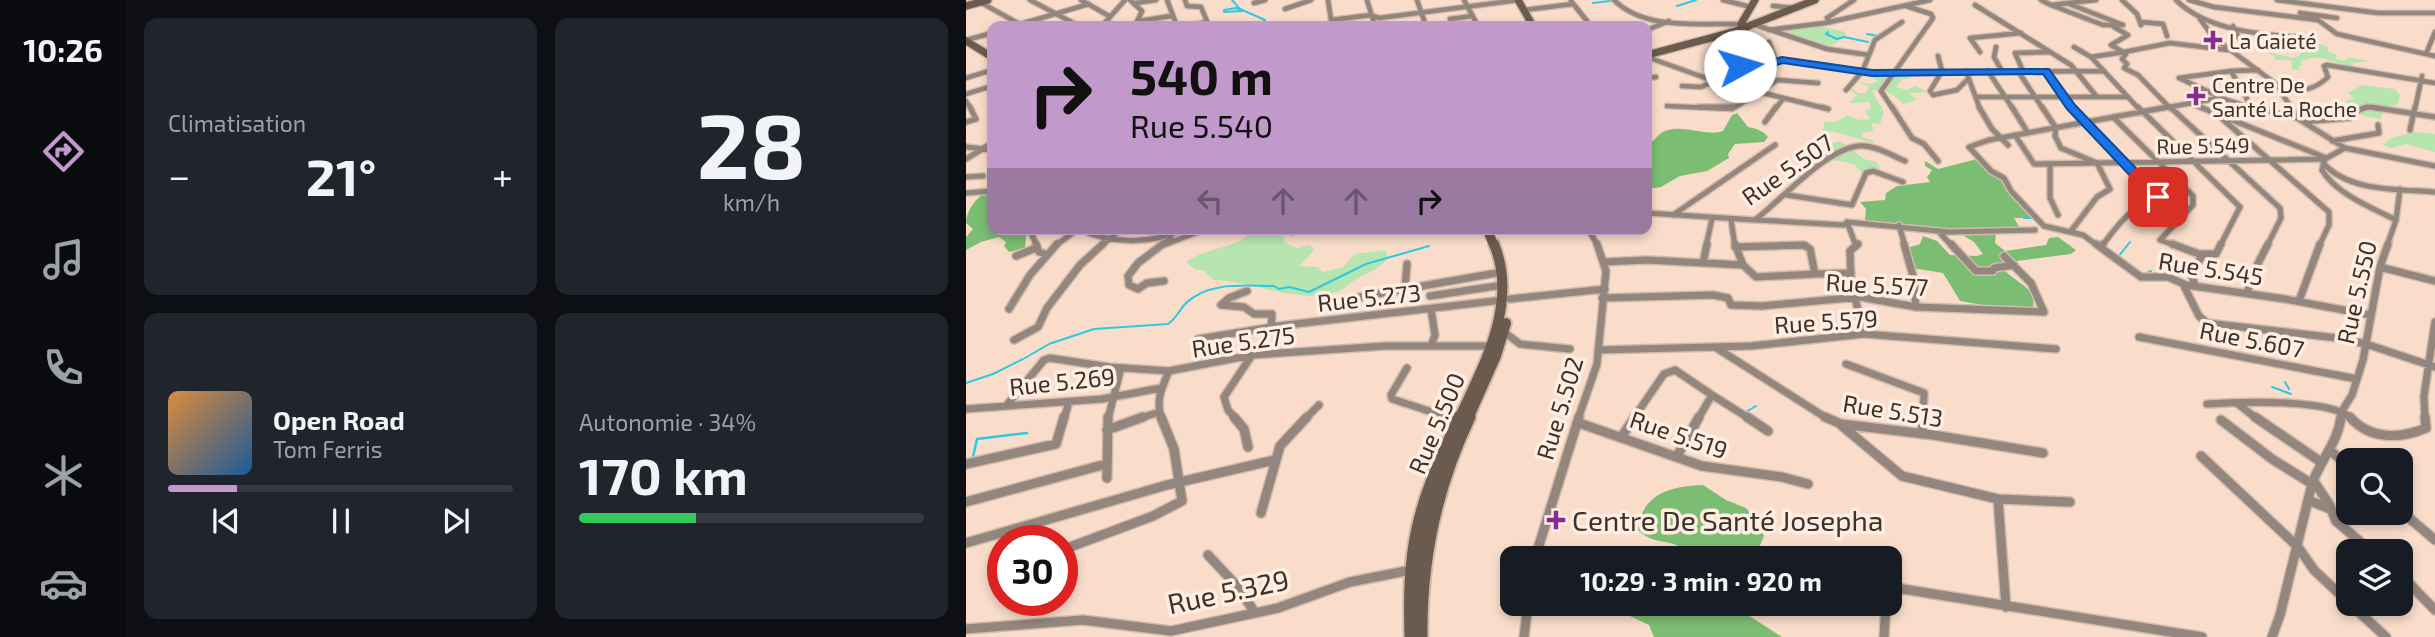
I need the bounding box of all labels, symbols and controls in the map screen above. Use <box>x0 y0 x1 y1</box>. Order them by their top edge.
place label: La Gaieté <box>2229 28 2317 53</box>
position arrow <box>1703 29 1777 103</box>
text: 10:26 <box>23 30 103 68</box>
marker: La Gaieté <box>2203 30 2223 50</box>
text: 540 m <box>1130 46 1273 105</box>
icon: right <box>1015 49 1106 140</box>
place label: Centre De Santé La Roche <box>2212 72 2357 121</box>
marker: Centre De Santé La Roche <box>2186 86 2206 106</box>
text: 28 <box>697 88 806 197</box>
text: Rue 5.540 <box>1130 106 1273 144</box>
text: Climatisation <box>168 109 306 137</box>
icon: directions <box>39 127 88 176</box>
street label: Rue 5.507 <box>1736 127 1838 211</box>
street label: Rue 5.549 <box>2156 132 2250 158</box>
text: 21° <box>306 144 376 206</box>
text: − <box>168 152 190 198</box>
text: + <box>492 152 513 198</box>
pin <box>2128 167 2188 227</box>
icon: arrive <box>2139 178 2177 216</box>
icon: left <box>1191 182 1229 220</box>
icon: ahead <box>1264 182 1302 220</box>
icon: ahead <box>1337 182 1375 220</box>
icon: right <box>1410 182 1448 220</box>
text: km/h <box>723 188 780 216</box>
icon: music <box>39 235 88 284</box>
street label: Rue 5.550 <box>2330 237 2382 347</box>
street label: Rue 5.545 <box>2157 245 2265 291</box>
street label: Rue 5.577 <box>1825 267 1929 301</box>
street label: Rue 5.273 <box>1316 277 1422 317</box>
street label: Rue 5.579 <box>1773 303 1879 339</box>
street label: Rue 5.607 <box>2197 315 2307 363</box>
street label: Rue 5.275 <box>1190 319 1296 363</box>
icon: phone <box>39 343 88 392</box>
street label: Rue 5.502 <box>1530 353 1588 463</box>
street label: Rue 5.269 <box>1008 361 1116 401</box>
street label: Rue 5.500 <box>1402 368 1470 478</box>
street label: Rue 5.513 <box>1841 388 1945 432</box>
text: Open Road <box>273 404 405 435</box>
street label: Rue 5.519 <box>1626 404 1732 464</box>
text: Autonomie · 34% <box>579 408 756 436</box>
text: Tom Ferris <box>273 435 382 463</box>
text: 170 km <box>579 443 748 505</box>
map controls <box>2336 448 2413 616</box>
button: search <box>2336 448 2413 525</box>
icon: climate <box>39 451 88 500</box>
icon: previous <box>207 502 245 540</box>
icon: pause <box>322 502 360 540</box>
icon: next <box>437 502 475 540</box>
place label: Centre De Santé Josepha <box>1572 503 1883 537</box>
marker: Centre De Santé Josepha <box>1546 510 1566 530</box>
speed limit sign: 30 <box>987 525 1078 616</box>
button: layers <box>2336 539 2413 616</box>
icon: car <box>39 559 88 608</box>
street label: Rue 5.329 <box>1164 562 1292 620</box>
text: 10:29 · 3 min · 920 m <box>1580 565 1822 596</box>

